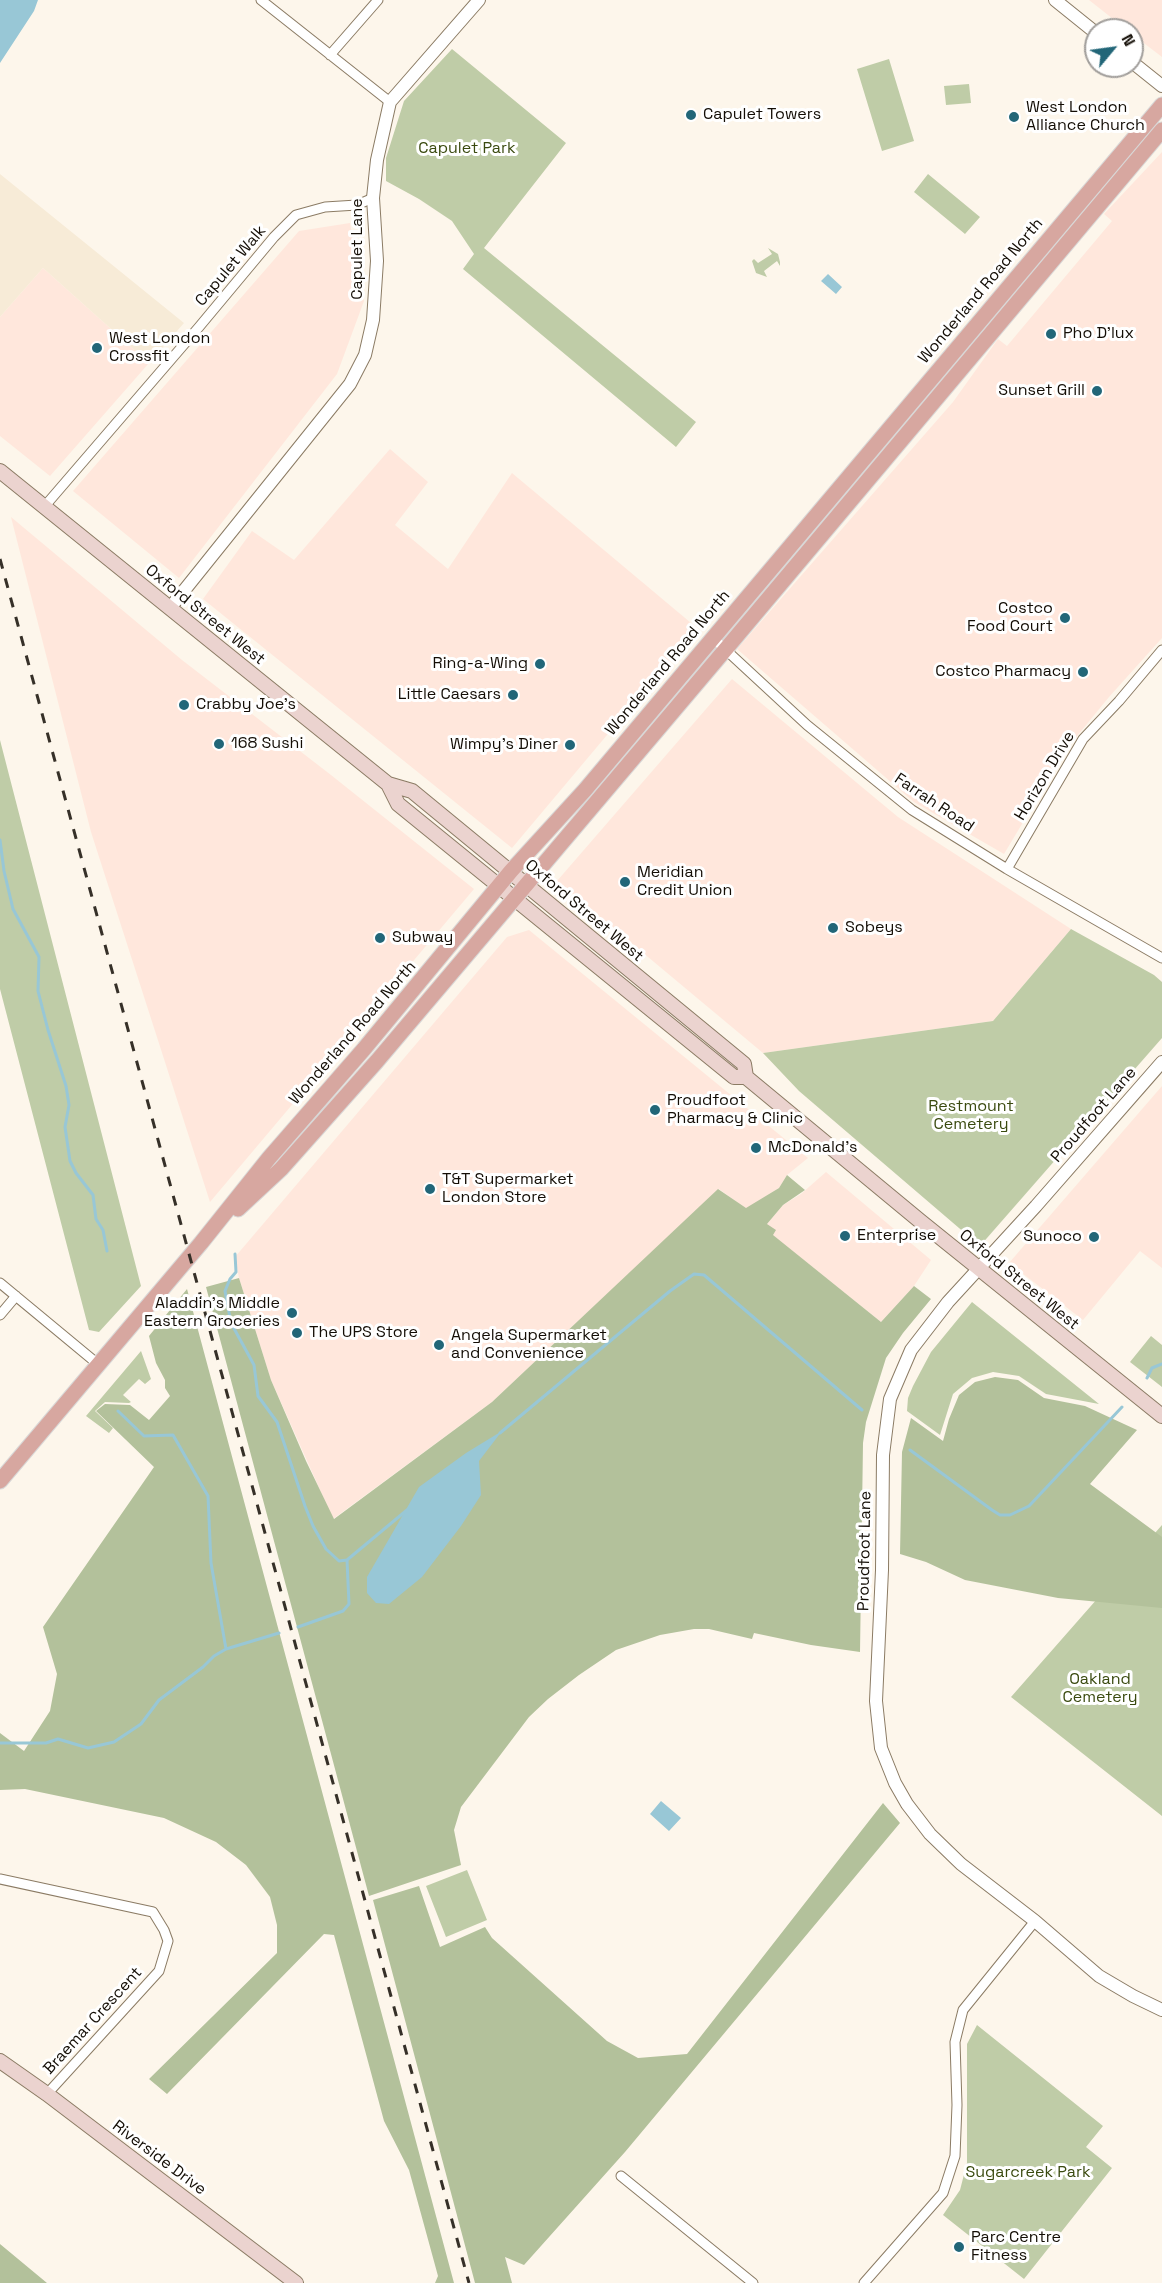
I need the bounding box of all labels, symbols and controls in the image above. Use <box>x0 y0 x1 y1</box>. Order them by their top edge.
north arrow <box>1084 18 1144 78</box>
text: N <box>1117 30 1140 50</box>
place label: West London Alliance Church <box>1026 98 1145 136</box>
place label: Capulet Towers <box>703 105 821 125</box>
marker: Capulet Towers <box>684 108 698 122</box>
marker: West London Alliance Church <box>1007 110 1021 124</box>
park label: Capulet Park <box>418 139 516 159</box>
street label: Capulet Lane <box>348 198 368 300</box>
street label: Wonderland Road North <box>915 214 1047 368</box>
street label: Capulet Walk <box>192 222 270 310</box>
place label: Pho D'lux <box>1063 324 1134 344</box>
marker: Pho D'lux <box>1044 327 1058 341</box>
place label: West London Crossfit <box>109 329 210 367</box>
marker: West London Crossfit <box>90 341 104 355</box>
place label: Sunset Grill <box>998 381 1085 401</box>
marker: Sunset Grill <box>1090 384 1104 398</box>
street label: Oxford Street West <box>141 561 269 669</box>
street label: Wonderland Road North <box>602 586 734 740</box>
place label: Costco Food Court <box>967 599 1053 637</box>
marker: Costco Food Court <box>1058 611 1072 625</box>
place label: Ring-a-Wing <box>433 654 528 674</box>
marker: Ring-a-Wing <box>533 657 547 671</box>
place label: Costco Pharmacy <box>935 662 1071 682</box>
marker: Costco Pharmacy <box>1076 665 1090 679</box>
place label: Little Caesars <box>398 685 501 705</box>
marker: Little Caesars <box>506 688 520 702</box>
place label: Crabby Joe's <box>196 695 296 715</box>
marker: Crabby Joe's <box>177 698 191 712</box>
street label: Horizon Drive <box>1011 728 1079 824</box>
place label: 168 Sushi <box>231 734 303 754</box>
place label: Wimpy's Diner <box>450 735 558 755</box>
marker: 168 Sushi <box>212 737 226 751</box>
marker: Wimpy's Diner <box>563 738 577 752</box>
street label: Farrah Road <box>891 769 977 837</box>
street label: Oxford Street West <box>521 856 647 966</box>
place label: Meridian Credit Union <box>637 863 732 901</box>
marker: Meridian Credit Union <box>618 875 632 889</box>
place label: Sobeys <box>845 918 903 938</box>
marker: Sobeys <box>826 921 840 935</box>
place label: Subway <box>392 928 453 948</box>
marker: Subway <box>373 931 387 945</box>
street label: Wonderland Road North <box>285 957 421 1109</box>
street label: Proudfoot Lane <box>1047 1063 1141 1167</box>
place label: Proudfoot Pharmacy & Clinic <box>667 1091 803 1129</box>
park label: Restmount Cemetery <box>928 1097 1014 1135</box>
marker: Proudfoot Pharmacy & Clinic <box>648 1103 662 1117</box>
place label: McDonald's <box>768 1138 858 1158</box>
marker: McDonald's <box>749 1141 763 1155</box>
place label: T&T Supermarket London Store <box>442 1170 574 1208</box>
marker: T&T Supermarket London Store <box>423 1182 437 1196</box>
place label: Enterprise <box>857 1226 936 1246</box>
street label: Oxford Street West <box>955 1226 1083 1334</box>
place label: Sunoco <box>1023 1227 1082 1247</box>
marker: Enterprise <box>838 1229 852 1243</box>
marker: Sunoco <box>1087 1230 1101 1244</box>
place label: Aladdin's Middle Eastern Groceries <box>144 1294 280 1332</box>
marker: Aladdin's Middle Eastern Groceries <box>285 1306 299 1320</box>
place label: The UPS Store <box>309 1323 418 1343</box>
marker: The UPS Store <box>290 1326 304 1340</box>
place label: Angela Supermarket and Convenience <box>451 1326 607 1364</box>
marker: Angela Supermarket and Convenience <box>432 1338 446 1352</box>
street label: Proudfoot Lane <box>854 1491 876 1611</box>
park label: Oakland Cemetery <box>1062 1670 1138 1708</box>
street label: Braemar Crescent <box>40 1963 146 2079</box>
street label: Riverside Drive <box>108 2117 210 2199</box>
park label: Sugarcreek Park <box>965 2163 1091 2183</box>
place label: Parc Centre Fitness <box>971 2228 1061 2266</box>
marker: Parc Centre Fitness <box>952 2240 966 2254</box>

